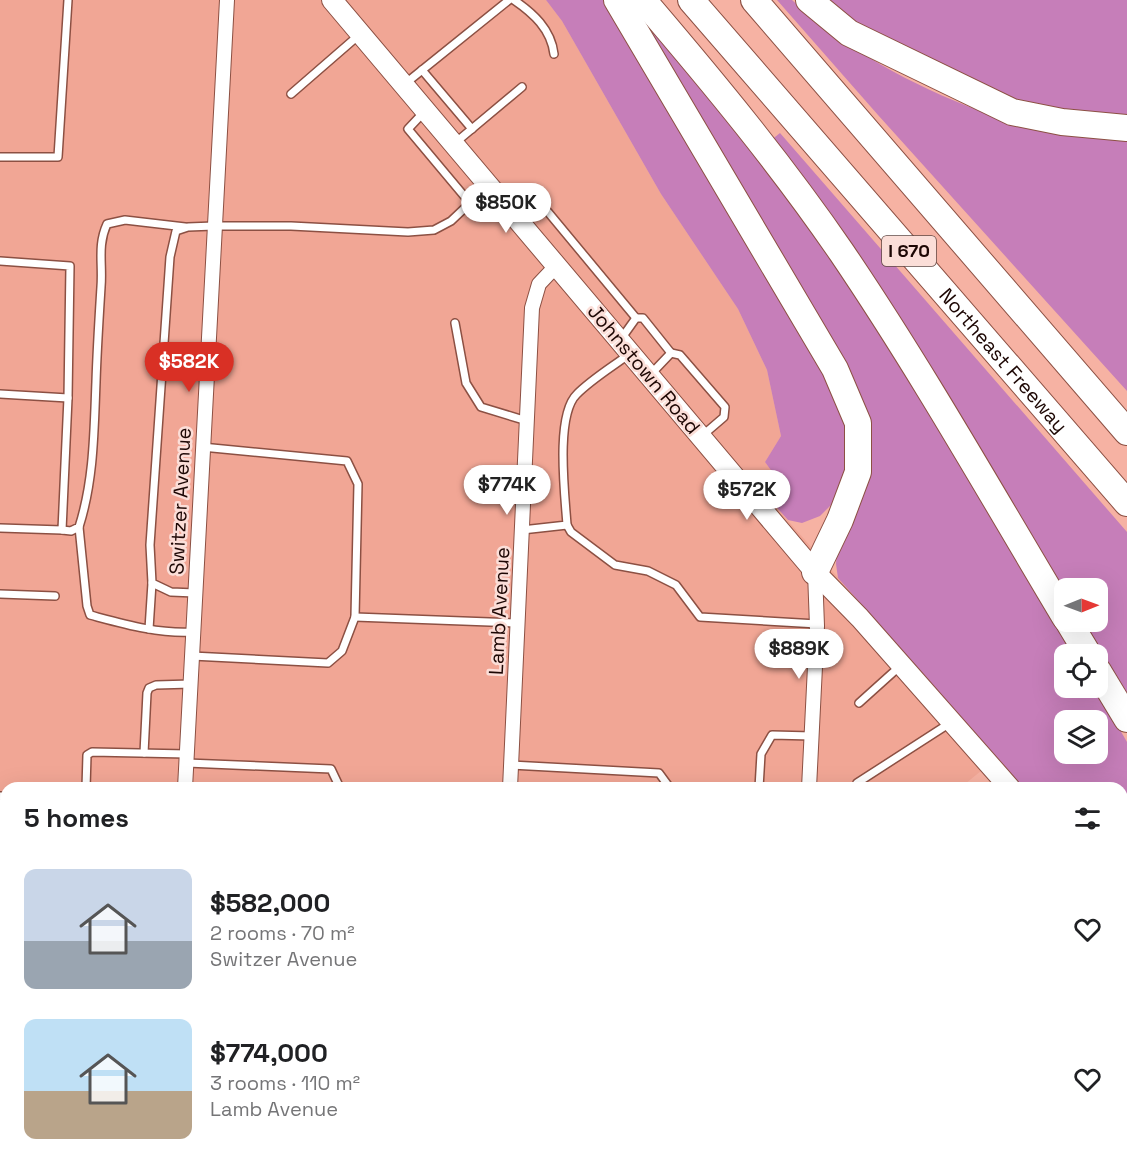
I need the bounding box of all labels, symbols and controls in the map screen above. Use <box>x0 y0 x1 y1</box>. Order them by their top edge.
pin: $850K <box>464 183 548 234</box>
text: $850K <box>475 189 537 215</box>
road number: I 670 <box>882 236 936 266</box>
street label: Northeast Freeway <box>934 283 1073 438</box>
street label: Johnstown Road <box>582 299 706 439</box>
pin: $582K <box>147 342 231 393</box>
text: $582K <box>159 348 219 374</box>
street label: Switzer Avenue <box>163 427 197 575</box>
pin: $774K <box>465 465 549 516</box>
pin: $572K <box>705 470 789 521</box>
text: $774K <box>478 471 536 497</box>
text: $572K <box>717 476 777 502</box>
street label: Lamb Avenue <box>483 546 515 676</box>
north arrow <box>1054 578 1108 632</box>
map controls <box>1054 578 1108 764</box>
pin: $889K <box>757 629 841 680</box>
text: $889K <box>769 635 830 661</box>
button: locate <box>1054 644 1108 698</box>
button: layers <box>1054 710 1108 764</box>
text: 5 homes <box>24 801 129 835</box>
icon: filters <box>1071 802 1104 835</box>
text: $582,000 <box>210 886 330 920</box>
icon: home <box>72 893 144 965</box>
icon: heart <box>1071 913 1104 946</box>
text: 2 rooms · 70 m² <box>210 920 354 946</box>
text: Switzer Avenue <box>210 946 357 972</box>
text: $774,000 <box>210 1036 328 1070</box>
icon: home <box>72 1043 144 1115</box>
icon: heart <box>1071 1063 1104 1096</box>
text: 3 rooms · 110 m² <box>210 1070 360 1096</box>
text: Lamb Avenue <box>210 1096 338 1122</box>

